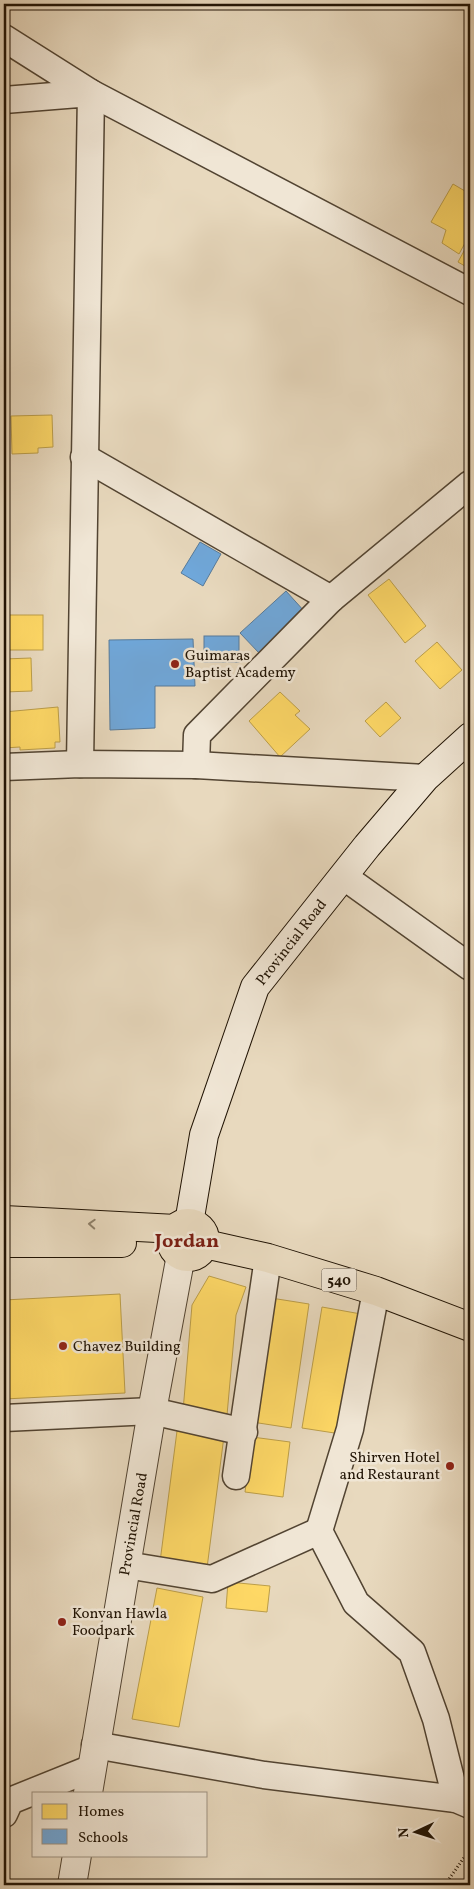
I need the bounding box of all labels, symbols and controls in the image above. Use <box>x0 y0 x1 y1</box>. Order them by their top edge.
place label: Guimaras Baptist Academy <box>185 646 296 684</box>
marker: Guimaras Baptist Academy <box>169 658 181 670</box>
street label: Provincial Road <box>252 895 333 990</box>
one-way arrow <box>88 1219 96 1230</box>
district label: Jordan <box>154 1228 219 1256</box>
road number: 540 <box>322 1268 356 1292</box>
place label: Chavez Building <box>73 1337 181 1358</box>
marker: Chavez Building <box>57 1340 69 1352</box>
place label: Shirven Hotel and Restaurant <box>339 1448 440 1486</box>
marker: Shirven Hotel and Restaurant <box>444 1460 456 1472</box>
street label: Provincial Road <box>115 1471 154 1577</box>
place label: Konvan Hawla Foodpark <box>72 1604 167 1642</box>
marker: Konvan Hawla Foodpark <box>56 1616 68 1628</box>
legend <box>32 1792 208 1856</box>
text: Homes <box>78 1802 124 1823</box>
north arrow <box>392 1806 442 1856</box>
text: N <box>395 1827 414 1839</box>
text: Schools <box>78 1828 128 1849</box>

